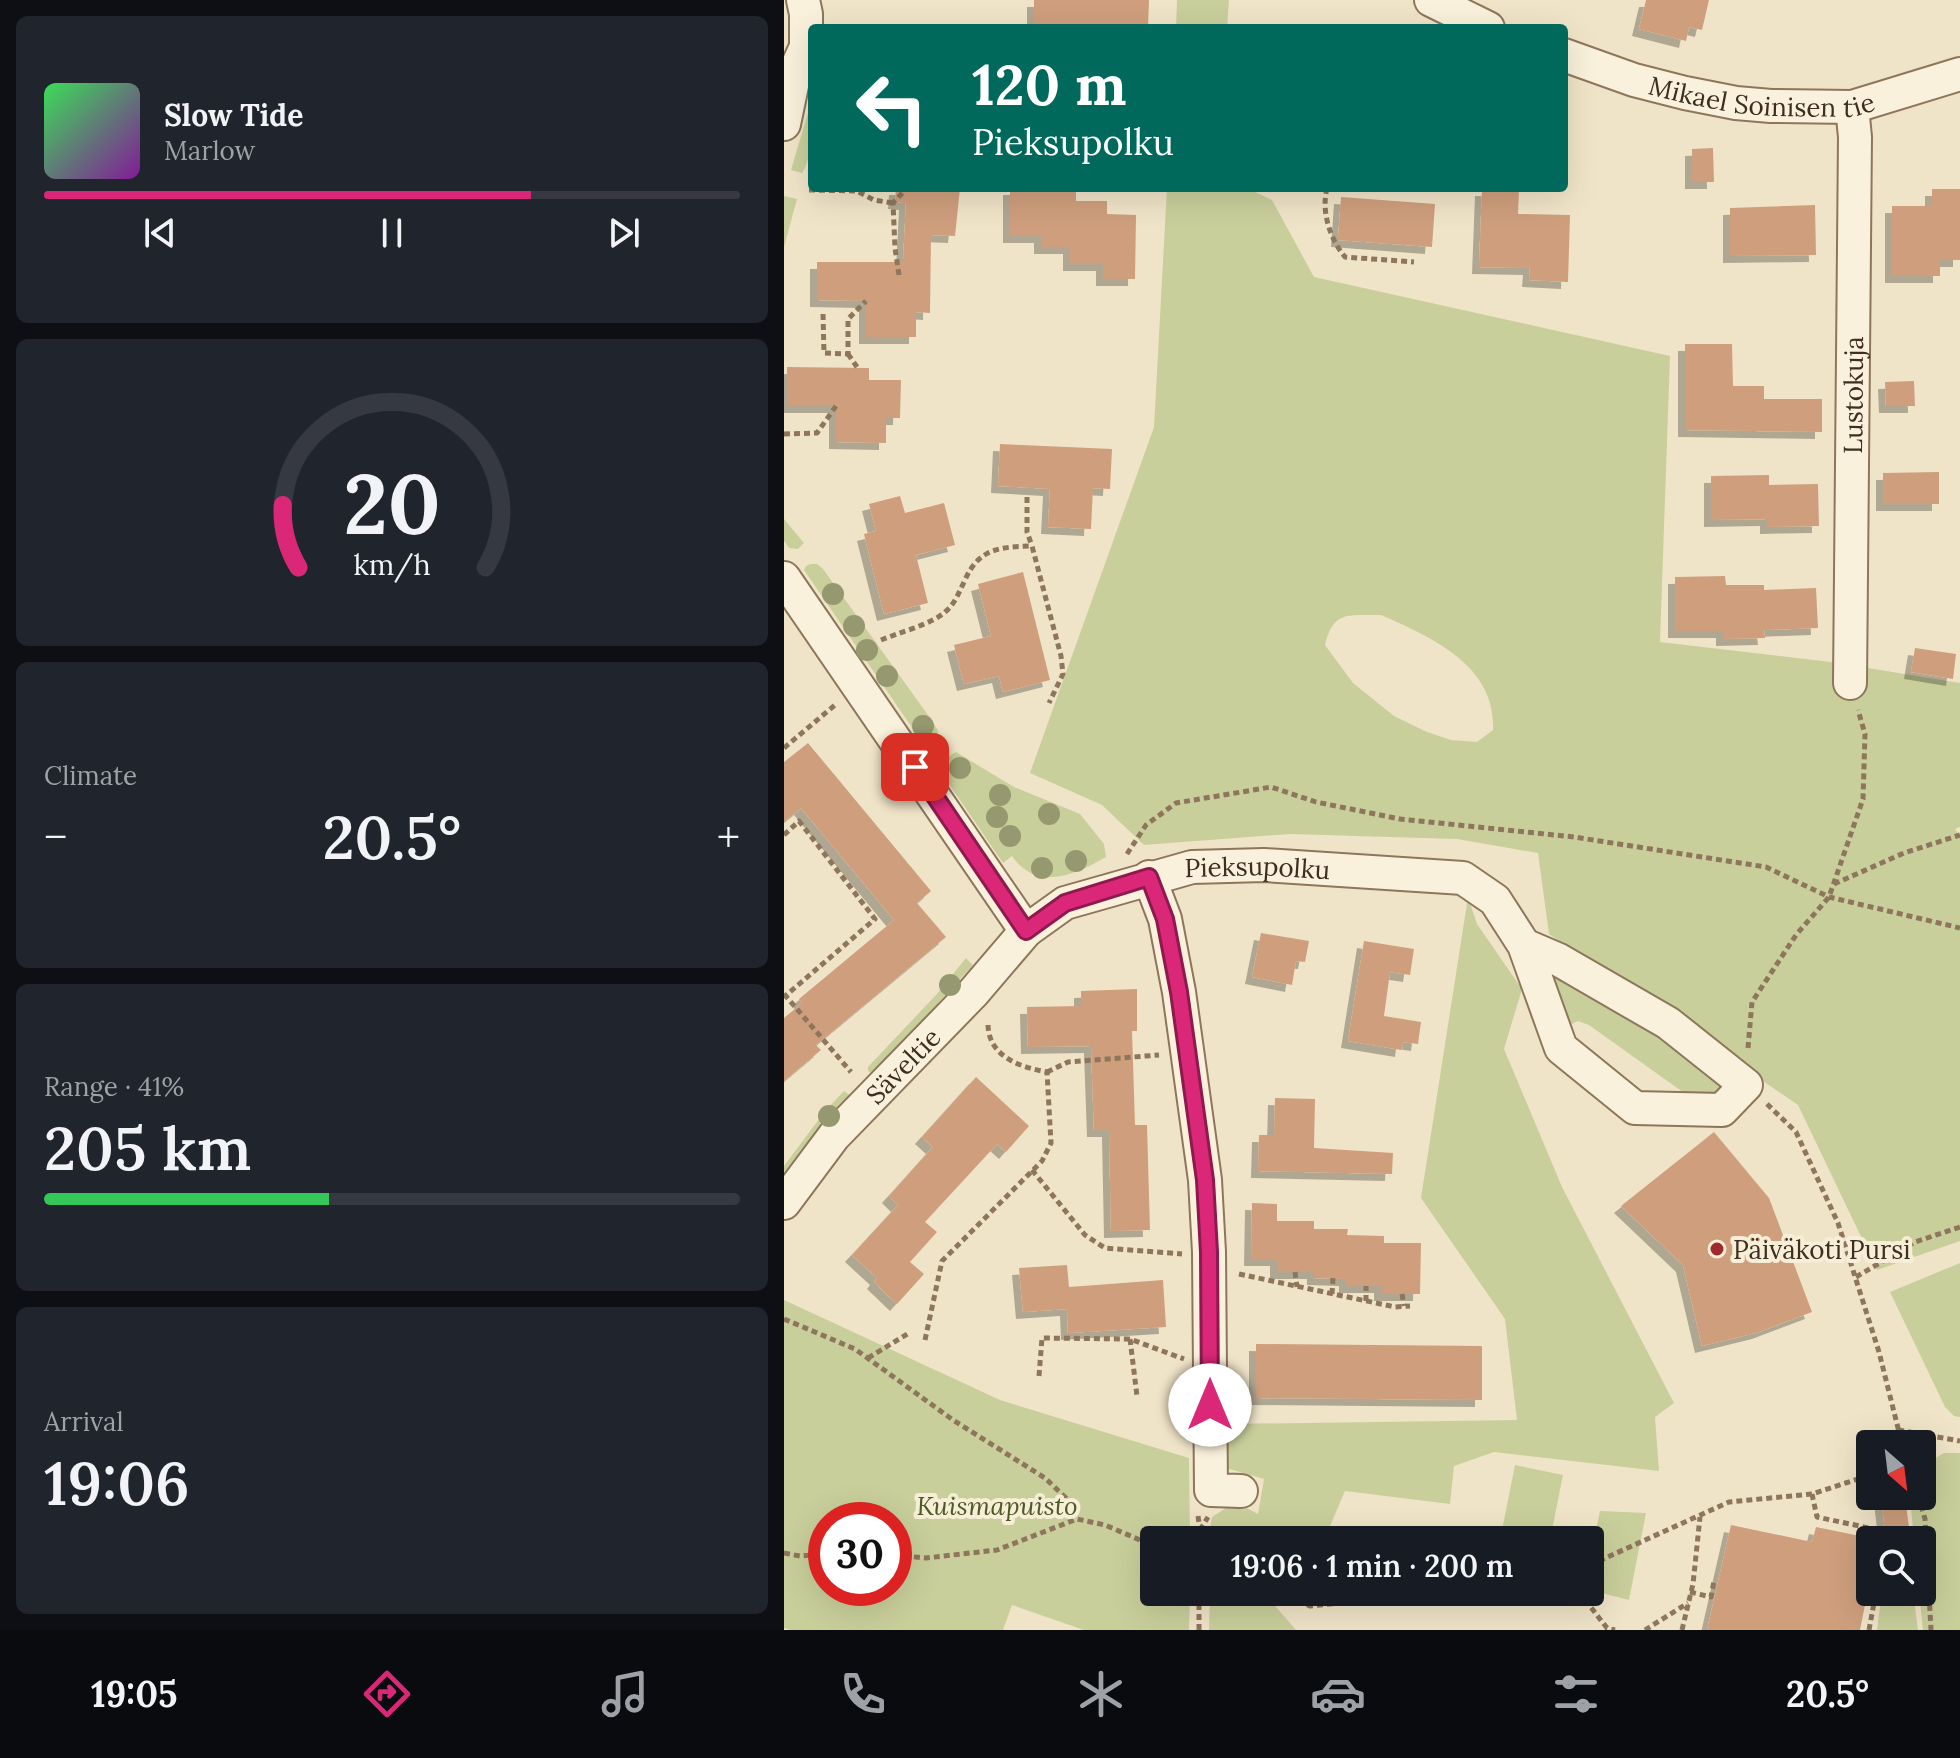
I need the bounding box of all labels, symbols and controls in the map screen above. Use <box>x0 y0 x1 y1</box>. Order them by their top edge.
text: 120 m <box>972 49 1126 120</box>
icon: left <box>840 56 944 160</box>
street label: Mikael Soinisen tie <box>1645 68 1878 124</box>
text: Slow Tide <box>164 96 303 134</box>
text: Pieksupolku <box>972 119 1174 165</box>
text: Marlow <box>164 134 255 167</box>
icon: previous <box>138 211 182 255</box>
icon: pause <box>370 211 414 255</box>
icon: next <box>602 211 646 255</box>
street label: Lustokuja <box>1836 336 1870 454</box>
text: 20 <box>343 450 441 557</box>
text: km/h <box>353 546 431 583</box>
pin <box>881 733 949 801</box>
icon: arrive <box>893 745 937 789</box>
text: Climate <box>44 759 137 792</box>
text: 20.5° <box>322 799 462 875</box>
text: − <box>44 809 67 865</box>
text: + <box>717 809 740 865</box>
street label: Pieksupolku <box>1184 848 1331 886</box>
street label: Säveltie <box>858 1020 947 1110</box>
text: Range · 41% <box>44 1070 184 1103</box>
text: 205 km <box>44 1110 251 1186</box>
place label: Päiväkoti Pursi <box>1733 1233 1911 1266</box>
marker: Päiväkoti Pursi <box>1708 1240 1726 1258</box>
position arrow <box>1168 1363 1252 1447</box>
text: Arrival <box>44 1405 123 1438</box>
north arrow <box>1856 1430 1936 1510</box>
map controls <box>1856 1430 1936 1606</box>
text: 19:06 <box>44 1445 190 1521</box>
park label: Kuismapuisto <box>916 1489 1078 1522</box>
speed limit sign: 30 <box>808 1502 912 1606</box>
button: search <box>1856 1526 1936 1606</box>
text: 19:06 · 1 min · 200 m <box>1231 1547 1513 1585</box>
icon: directions <box>359 1666 415 1722</box>
icon: music <box>597 1666 653 1722</box>
icon: phone <box>835 1666 891 1722</box>
icon: climate <box>1073 1666 1129 1722</box>
icon: car <box>1310 1666 1366 1722</box>
icon: filters <box>1548 1666 1604 1722</box>
text: 19:05 <box>91 1671 178 1717</box>
text: 20.5° <box>1786 1671 1869 1717</box>

